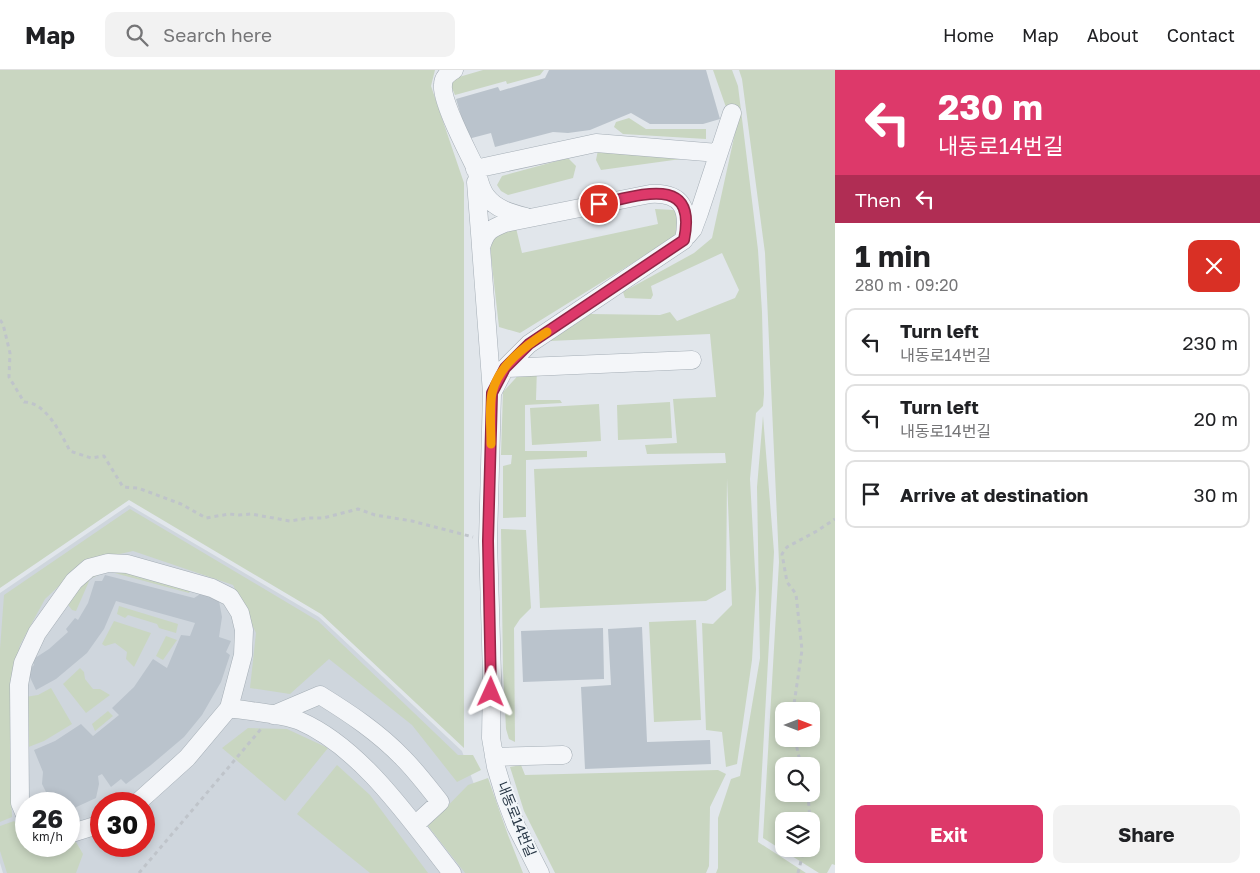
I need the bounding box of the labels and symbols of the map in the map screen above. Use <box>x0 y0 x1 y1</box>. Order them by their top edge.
pin <box>578 183 620 225</box>
position arrow <box>464 665 516 717</box>
north arrow <box>775 702 820 748</box>
street label: 내동로14번길 <box>494 779 540 859</box>
speed limit sign: 30 <box>90 792 155 857</box>

